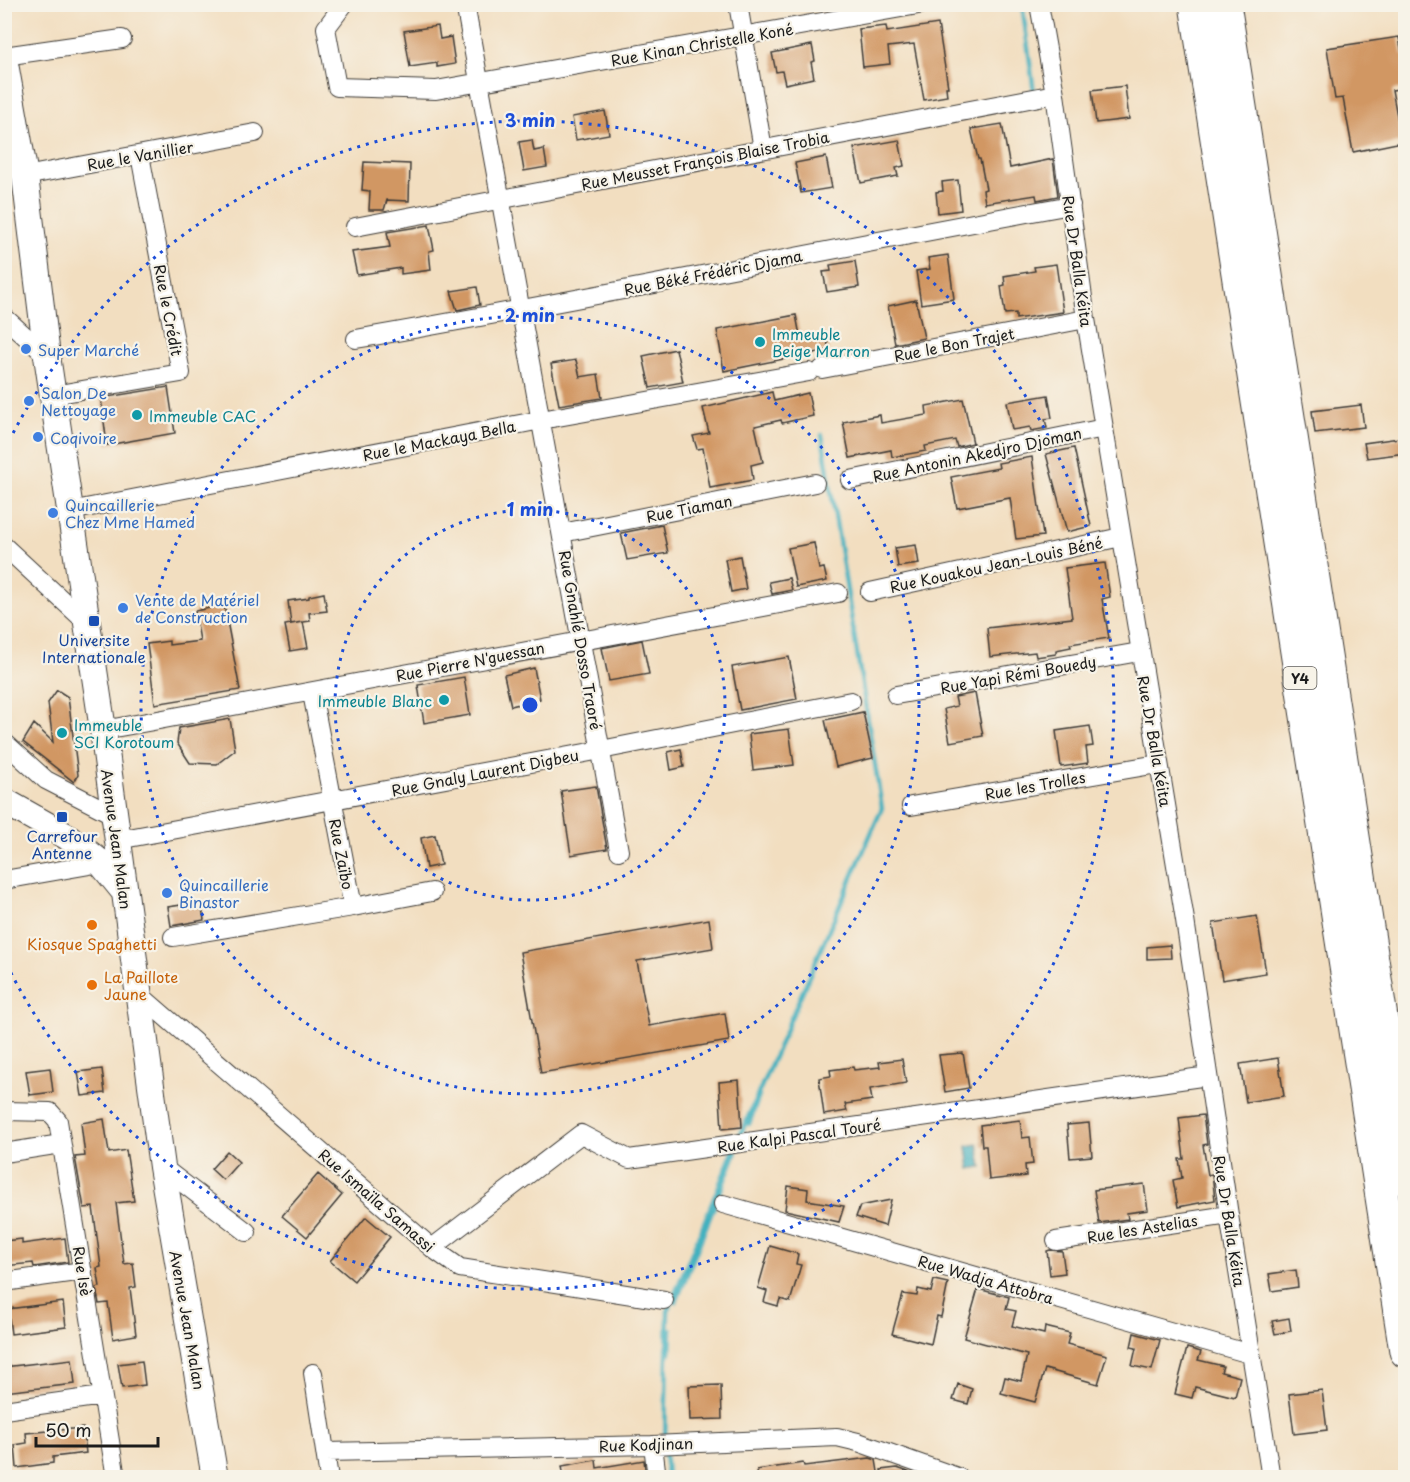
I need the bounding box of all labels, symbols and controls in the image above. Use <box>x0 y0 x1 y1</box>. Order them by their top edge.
street label: Rue Kinan Christelle Koné <box>609 17 795 71</box>
text: 3 min <box>505 106 555 133</box>
street label: Rue Meusset François Blaise Trobia <box>579 125 832 195</box>
street label: Rue le Vanillier <box>85 134 195 176</box>
street label: Rue Dr Balla Kéita <box>1057 194 1099 329</box>
street label: Rue Béké Frédéric Djama <box>622 243 805 301</box>
street label: Rue le Crédit <box>149 262 189 358</box>
text: 2 min <box>505 301 555 328</box>
street label: Rue le Bon Trajet <box>892 321 1016 367</box>
place label: Immeuble Beige Marron <box>772 322 870 362</box>
marker: Immeuble Beige Marron <box>753 335 767 349</box>
place label: Super Marché <box>38 338 139 361</box>
marker: Super Marché <box>19 342 33 356</box>
place label: Salon De Nettoyage <box>41 381 116 421</box>
marker: Salon De Nettoyage <box>22 394 36 408</box>
place label: Immeuble CAC <box>149 404 256 427</box>
marker: Immeuble CAC <box>130 408 144 422</box>
street label: Rue le Mackaya Bella <box>361 414 518 466</box>
street label: Rue Antonin Akedjro Djoman <box>870 421 1084 487</box>
place label: Coqivoire <box>50 426 117 449</box>
marker: Coqivoire <box>31 430 45 444</box>
street label: Rue Tiaman <box>644 488 734 528</box>
place label: Quincaillerie Chez Mme Hamed <box>65 493 195 533</box>
text: 1 min <box>507 495 553 522</box>
marker: Quincaillerie Chez Mme Hamed <box>46 506 60 520</box>
street label: Rue Kouakou Jean-Louis Béné <box>887 530 1105 598</box>
street label: Rue Gnahlé Dosso Traoré <box>554 548 608 732</box>
place label: Vente de Matériel de Construction <box>135 588 259 628</box>
marker: Vente de Matériel de Construction <box>116 601 130 615</box>
marker: Universite Internationale <box>87 614 101 628</box>
place label: Universite Internationale <box>42 628 146 668</box>
street label: Rue Pierre N'guessan <box>394 635 546 687</box>
street label: Rue Yapi Rémi Bouedy <box>938 649 1098 699</box>
road number: Y4 <box>1284 667 1316 689</box>
street label: Rue Dr Balla Kéita <box>1132 674 1178 809</box>
place label: Immeuble Blanc <box>318 689 432 712</box>
marker: Immeuble Blanc <box>437 693 451 707</box>
centre of rings <box>520 695 540 715</box>
place label: Immeuble SCI Korotoum <box>74 713 174 753</box>
marker: Immeuble SCI Korotoum <box>55 726 69 740</box>
street label: Rue Gnaly Laurent Digbeu <box>389 743 581 801</box>
street label: Rue les Trolles <box>983 765 1087 805</box>
street label: Avenue Jean Malan <box>96 768 138 910</box>
marker: Carrefour Antenne <box>55 810 69 824</box>
street label: Rue Zaïbo <box>324 817 360 891</box>
place label: Carrefour Antenne <box>26 824 98 864</box>
place label: Quincaillerie Binastor <box>179 873 269 913</box>
marker: Quincaillerie Binastor <box>160 886 174 900</box>
marker: Kiosque Spaghetti <box>85 918 99 932</box>
place label: Kiosque Spaghetti <box>27 932 157 955</box>
place label: La Paillote Jaune <box>104 965 178 1005</box>
marker: La Paillote Jaune <box>85 978 99 992</box>
street label: Rue Kalpi Pascal Touré <box>716 1112 882 1158</box>
street label: Rue Ismaïla Samassi <box>314 1143 440 1257</box>
street label: Rue Dr Balla Kéita <box>1208 1154 1252 1289</box>
street label: Rue les Astelias <box>1085 1208 1199 1248</box>
street label: Rue Isè <box>68 1244 98 1298</box>
street label: Avenue Jean Malan <box>164 1249 212 1391</box>
street label: Rue Wadja Attobra <box>915 1249 1057 1310</box>
scale bar <box>36 1410 158 1448</box>
text: 50 m <box>45 1416 92 1443</box>
street label: Rue Kodjinan <box>598 1431 694 1457</box>

